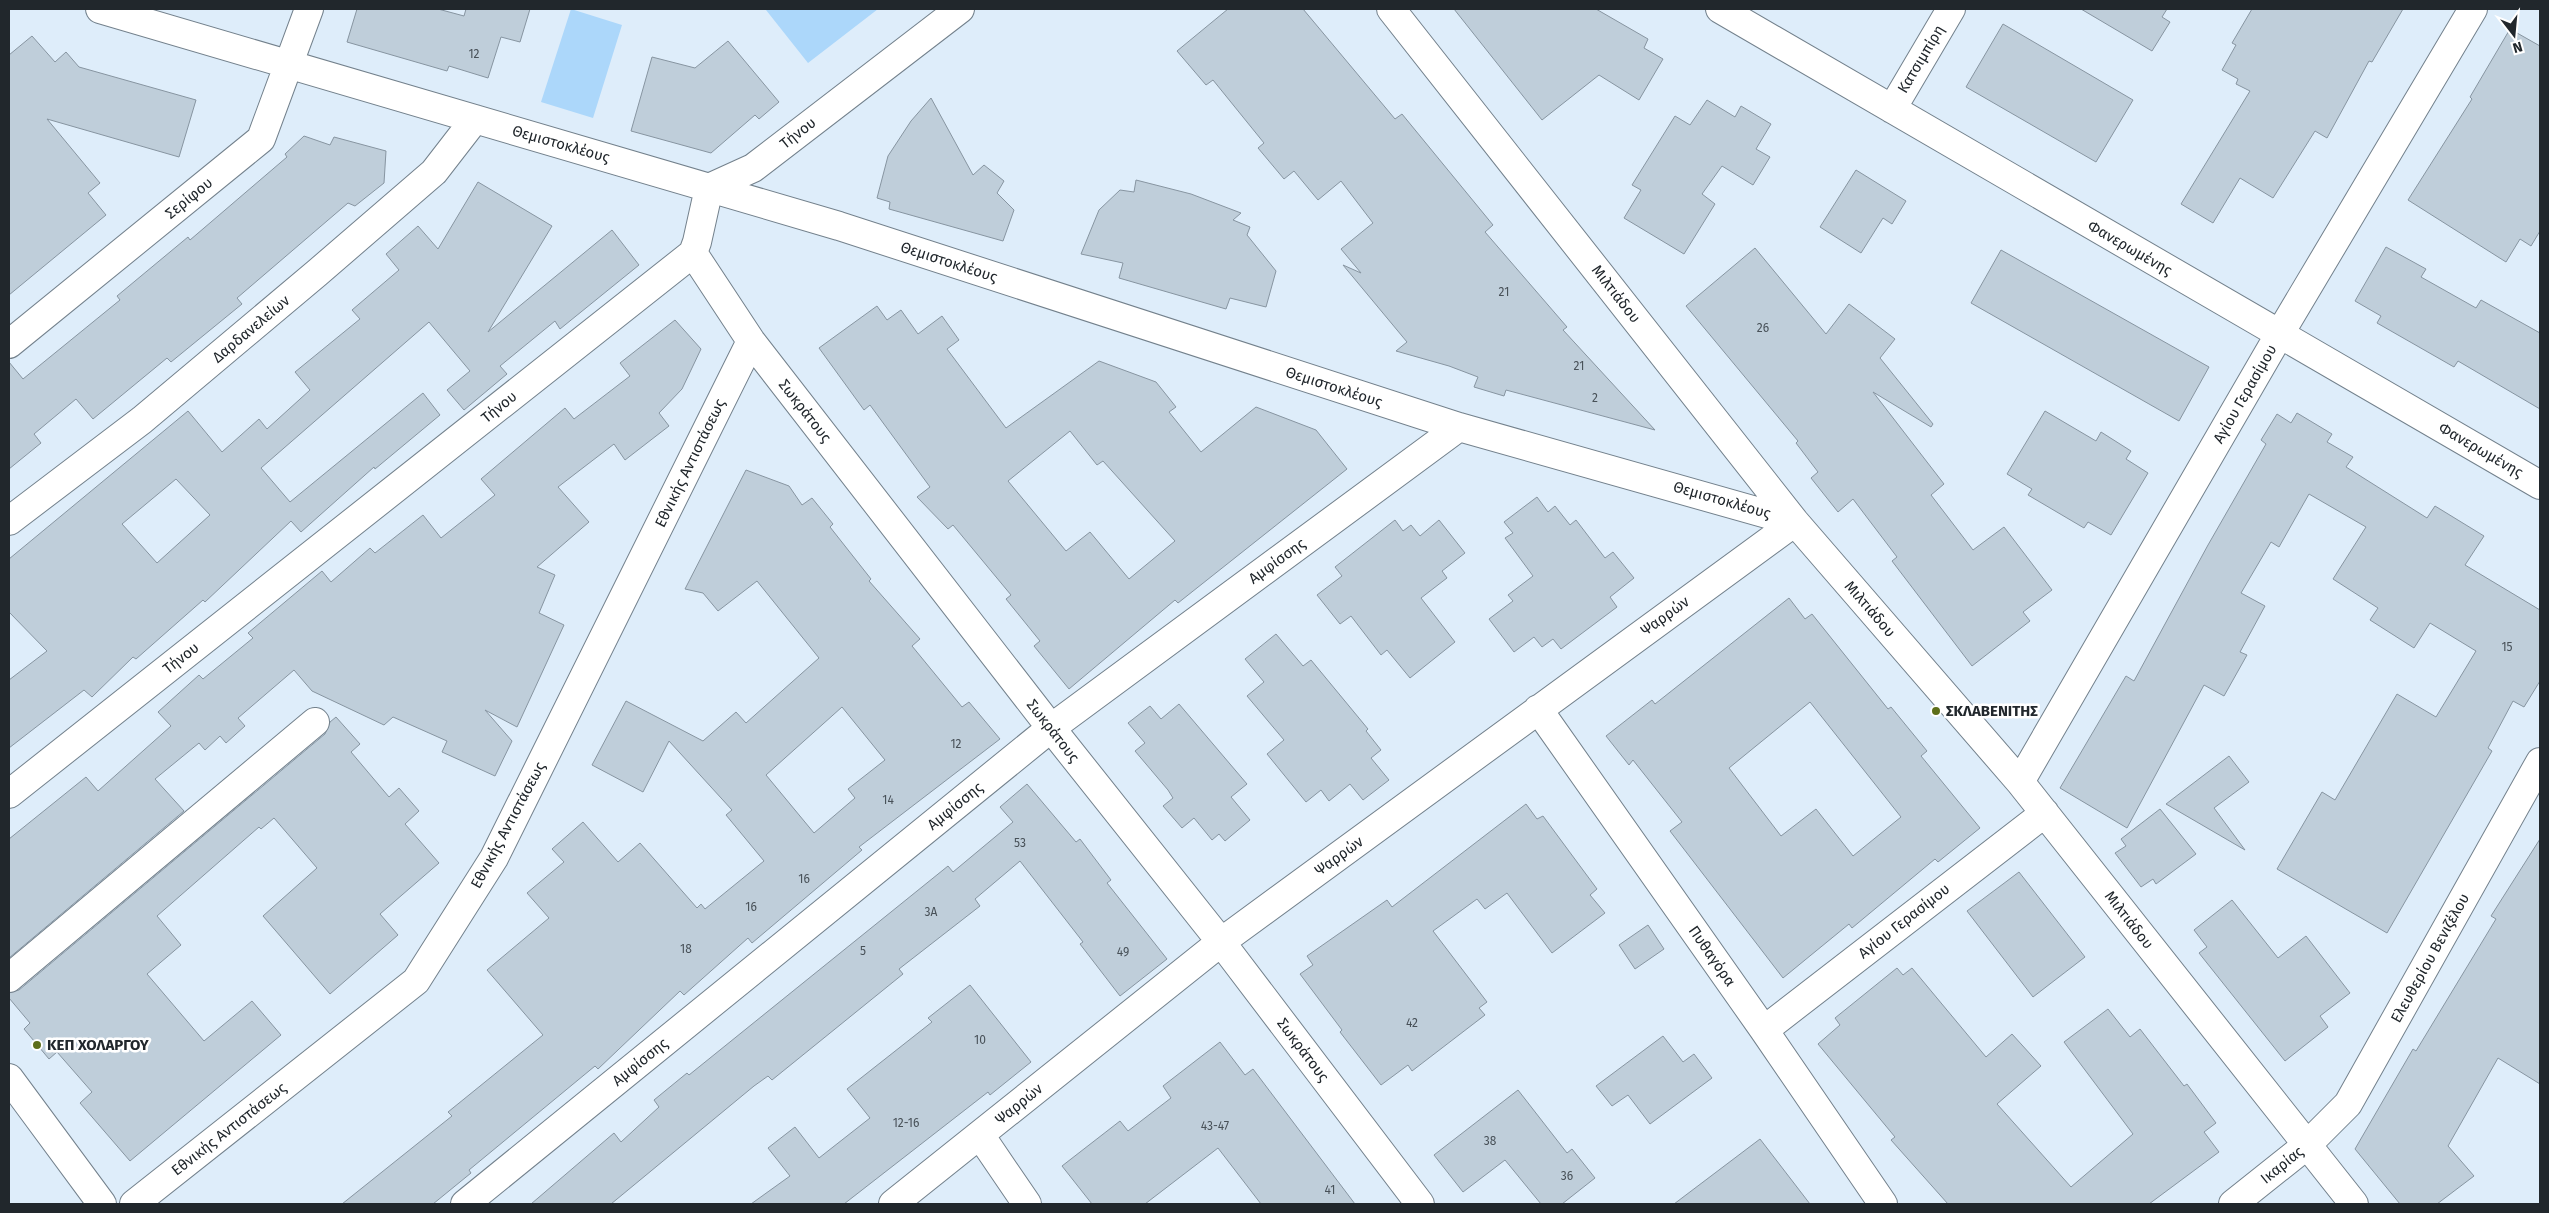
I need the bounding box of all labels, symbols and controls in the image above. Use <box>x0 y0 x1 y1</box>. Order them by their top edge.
north arrow <box>2489 10 2539 60</box>
street label: Κατσιμπίρη <box>1894 22 1948 96</box>
text: N <box>2511 38 2524 56</box>
house number: 12 <box>468 47 480 61</box>
street label: Τήνου <box>776 113 820 153</box>
street label: Θεμιστοκλέους <box>510 121 612 167</box>
street label: Σερίφου <box>162 173 216 223</box>
street label: Φανερωμένης <box>2085 217 2175 279</box>
street label: Θεμιστοκλέους <box>898 238 1000 286</box>
street label: Μιλτιάδου <box>1588 261 1644 327</box>
house number: 21 <box>1499 285 1509 299</box>
street label: Δαρδανελείων <box>209 291 294 367</box>
house number: 26 <box>1757 321 1769 335</box>
street label: Αγίου Γερασίμου <box>2209 341 2281 447</box>
house number: 21 <box>1574 359 1584 373</box>
street label: Θεμιστοκλέους <box>1283 363 1385 411</box>
street label: Σωκράτους <box>775 376 835 446</box>
street label: Τήνου <box>478 387 520 427</box>
house number: 2 <box>1592 391 1598 405</box>
street label: Εθνικής Αντιστάσεως <box>651 396 729 530</box>
street label: Φανερωμένης <box>2436 419 2526 481</box>
street label: Θεμιστοκλέους <box>1671 477 1773 523</box>
street label: Αμφίσσης <box>1245 534 1309 588</box>
street label: Μιλτιάδου <box>1841 577 1899 641</box>
street label: Ψαρρών <box>1637 592 1693 640</box>
street label: Τήνου <box>159 638 203 678</box>
house number: 15 <box>2501 640 2513 654</box>
street label: Σωκράτους <box>1023 696 1083 766</box>
place label: ΣΚΛΑΒΕΝΙΤΗΣ <box>1946 702 2038 720</box>
marker: ΣΚΛΑΒΕΝΙΤΗΣ <box>1930 705 1942 717</box>
house number: 12 <box>950 737 962 751</box>
street label: Εθνικής Αντιστάσεως <box>467 759 549 891</box>
street label: Αμφίσσης <box>924 778 986 834</box>
house number: 14 <box>882 793 894 807</box>
street label: Ψαρρών <box>1311 832 1367 880</box>
house number: 53 <box>1014 836 1026 850</box>
house number: 16 <box>798 872 810 886</box>
street label: Αγίου Γερασίμου <box>1855 880 1953 962</box>
street label: Μιλτιάδου <box>2101 887 2157 953</box>
street label: Ελευθερίου Βενιζέλου <box>2387 890 2473 1026</box>
house number: 16 <box>745 900 757 914</box>
house number: 3Α <box>925 905 938 919</box>
street label: Πυθαγόρα <box>1685 922 1739 990</box>
house number: 18 <box>680 942 692 956</box>
house number: 5 <box>860 944 866 958</box>
house number: 49 <box>1117 945 1129 959</box>
street label: Σωκράτους <box>1273 1015 1333 1085</box>
house number: 42 <box>1406 1016 1418 1030</box>
house number: 10 <box>974 1033 986 1047</box>
street label: Αμφίσσης <box>609 1034 671 1090</box>
place label: ΚΕΠ ΧΟΛΑΡΓΟΥ <box>47 1036 150 1054</box>
marker: ΚΕΠ ΧΟΛΑΡΓΟΥ <box>31 1039 43 1051</box>
street label: Εθνικής Αντιστάσεως <box>168 1079 290 1179</box>
street label: Ψαρρών <box>992 1079 1047 1128</box>
house number: 12-16 <box>893 1116 919 1130</box>
house number: 43-47 <box>1201 1119 1229 1133</box>
house number: 38 <box>1484 1134 1497 1148</box>
street label: Ικαρίας <box>2257 1142 2307 1188</box>
house number: 36 <box>1561 1169 1573 1183</box>
house number: 41 <box>1325 1183 1335 1197</box>

